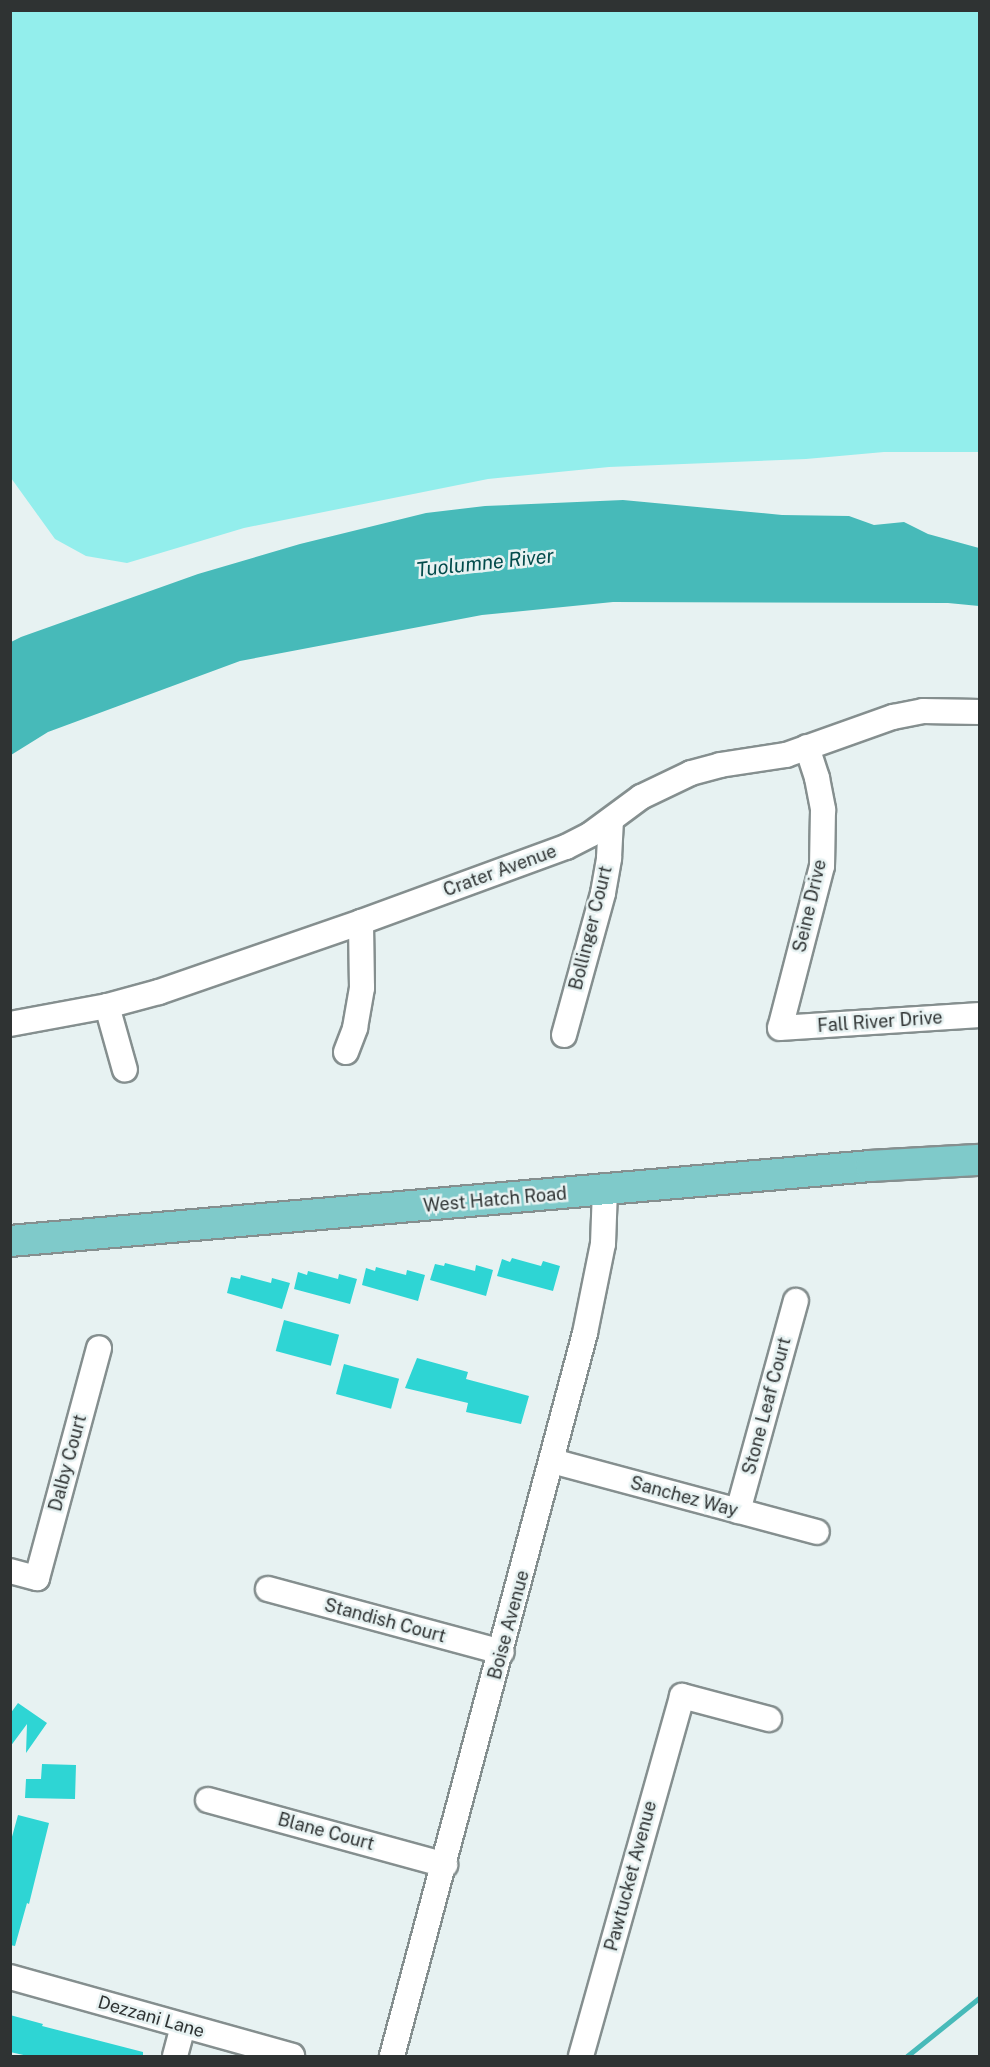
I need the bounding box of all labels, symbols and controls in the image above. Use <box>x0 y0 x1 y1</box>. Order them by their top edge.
water label: Tuolumne River <box>415 544 555 582</box>
street label: Crater Avenue <box>440 841 560 901</box>
street label: Seine Drive <box>789 857 831 955</box>
street label: Bollinger Court <box>565 864 617 992</box>
street label: Fall River Drive <box>817 1007 943 1037</box>
street label: West Hatch Road <box>422 1183 568 1217</box>
street label: Stone Leaf Court <box>738 1335 796 1477</box>
street label: Dalby Court <box>45 1412 91 1514</box>
street label: Sanchez Way <box>628 1472 740 1522</box>
street label: Boise Avenue <box>484 1568 534 1682</box>
street label: Standish Court <box>322 1594 448 1648</box>
street label: Pawtucket Avenue <box>601 1798 661 1954</box>
street label: Blane Court <box>275 1809 377 1855</box>
street label: Dezzani Lane <box>95 1991 207 2043</box>

